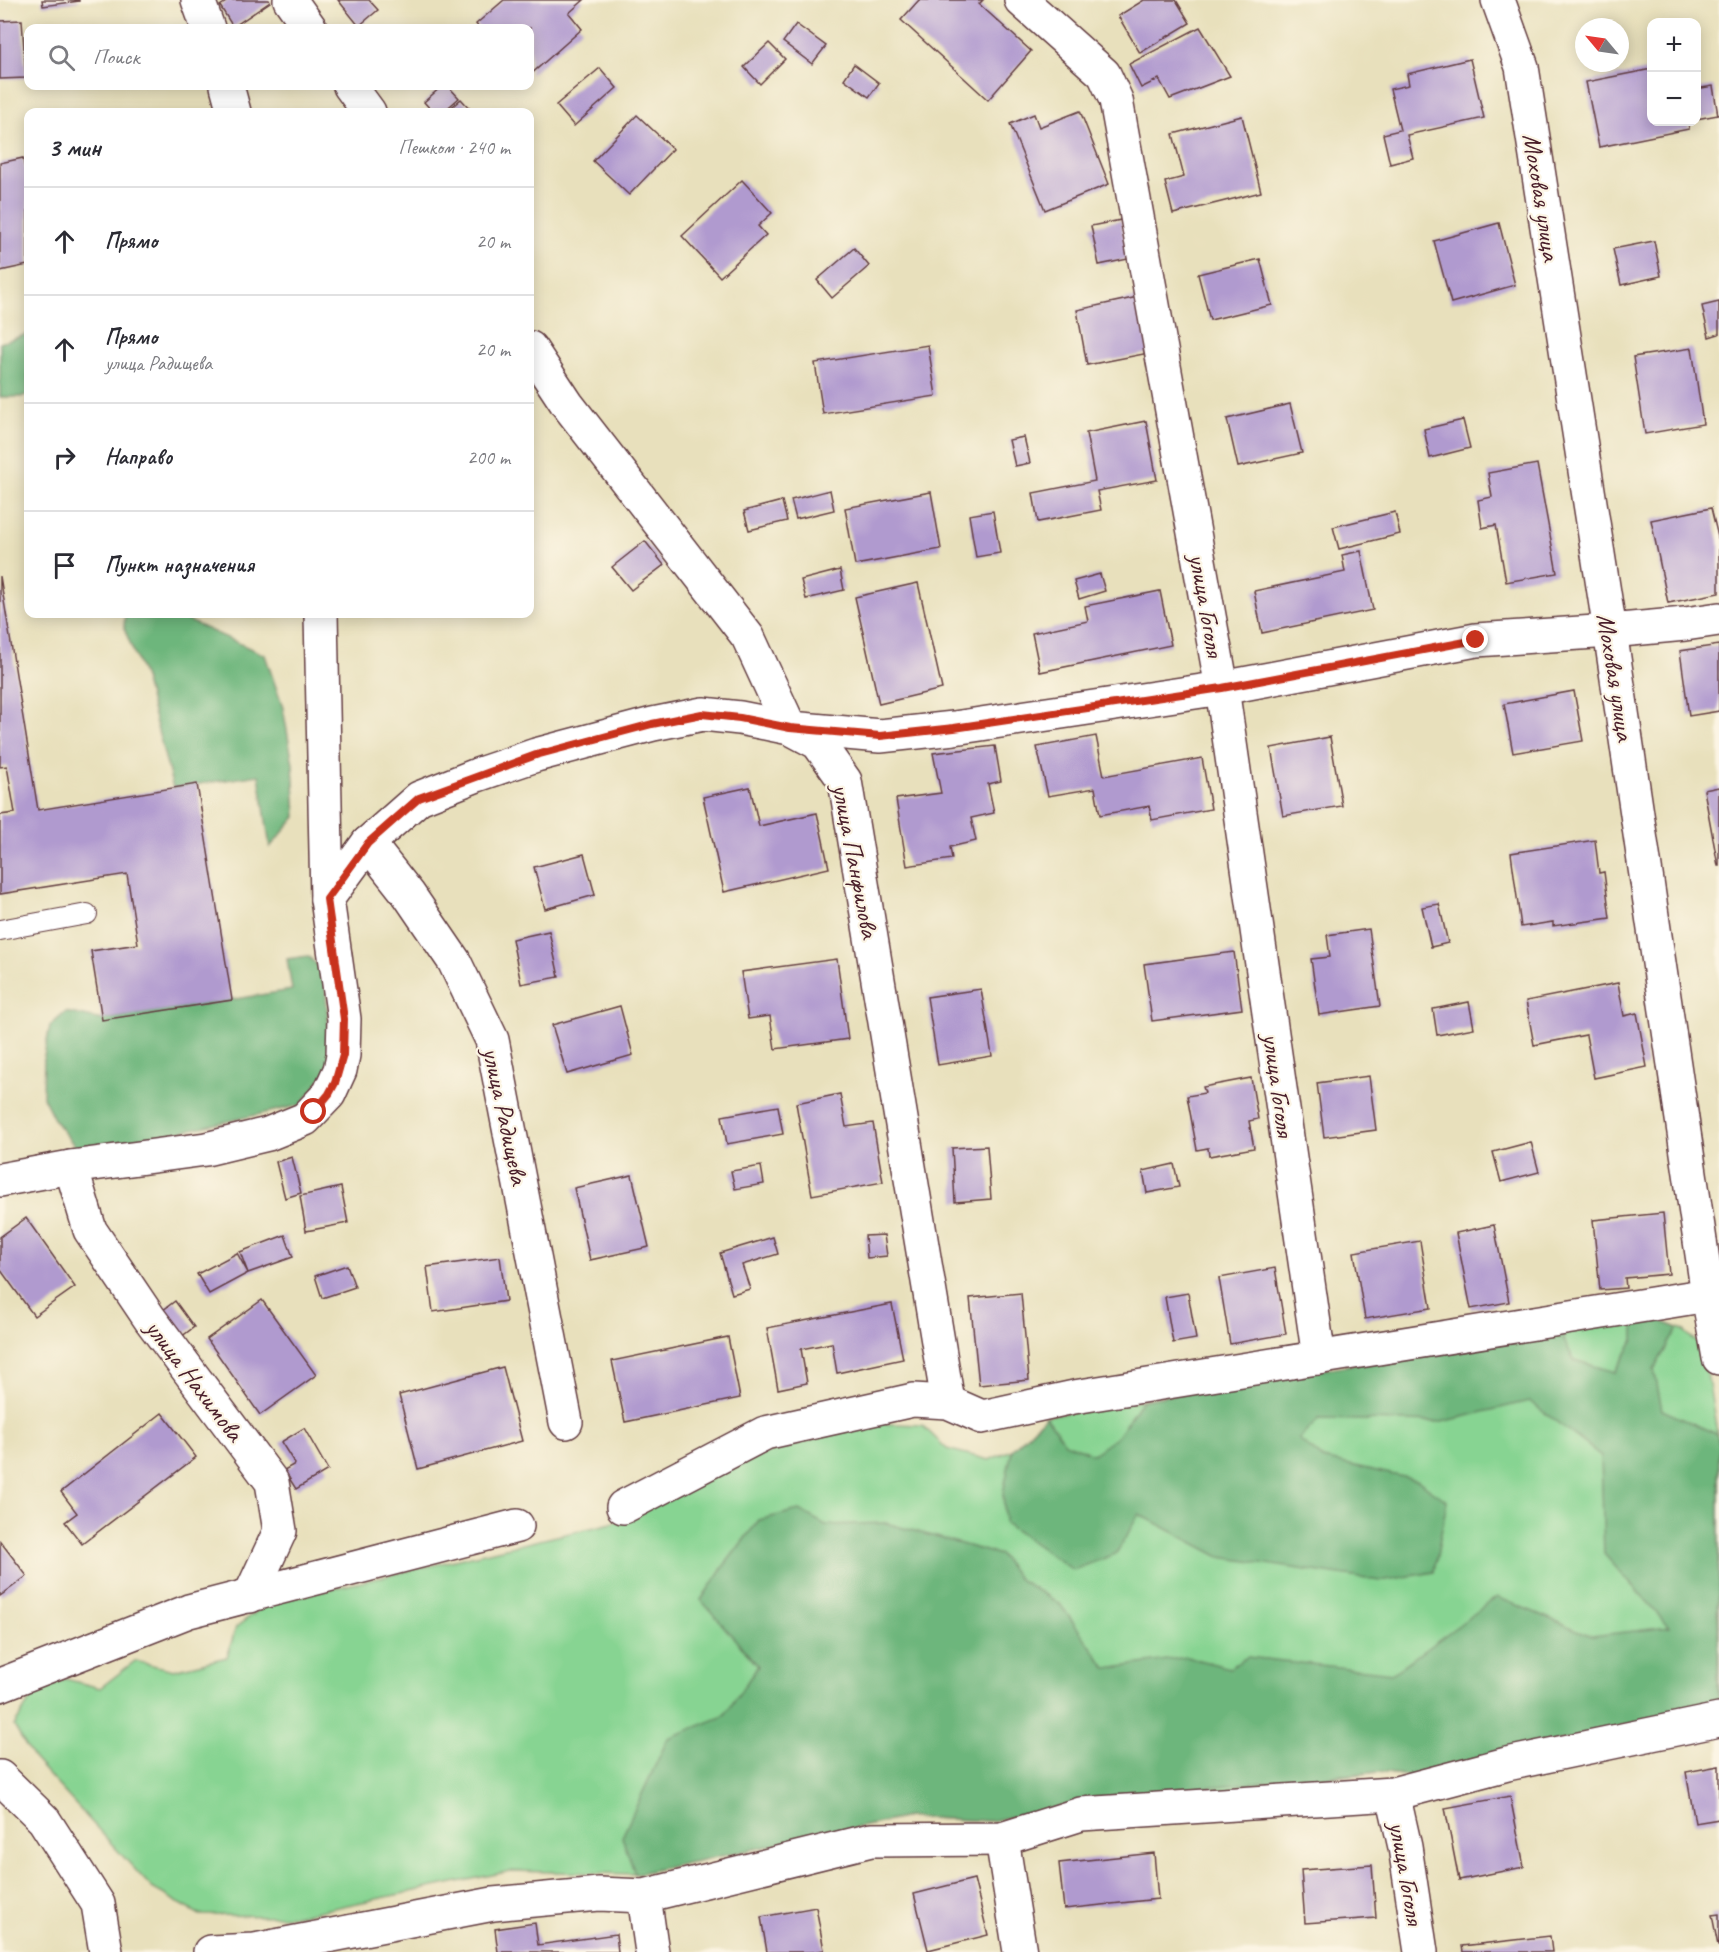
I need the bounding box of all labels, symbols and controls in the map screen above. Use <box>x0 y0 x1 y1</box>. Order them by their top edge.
north arrow <box>1575 18 1629 72</box>
map controls <box>1647 18 1701 126</box>
button: + <box>1647 18 1701 72</box>
search box <box>24 24 534 90</box>
icon: search <box>45 41 78 74</box>
text: Поиск <box>93 43 139 71</box>
button: − <box>1647 72 1701 126</box>
text: 3 мин <box>48 131 101 164</box>
street label: Моховая улица <box>1515 131 1568 265</box>
text: Пешком · 240 m <box>398 135 510 160</box>
icon: ahead <box>48 225 81 258</box>
text: Прямо <box>105 227 157 255</box>
text: 20 m <box>476 229 510 254</box>
text: Прямо <box>105 323 157 351</box>
icon: ahead <box>48 333 81 366</box>
text: 20 m <box>476 337 510 362</box>
text: улица Радищева <box>105 351 212 376</box>
icon: right <box>48 441 81 474</box>
text: Направо <box>105 443 172 471</box>
text: 200 m <box>467 445 510 470</box>
icon: arrive <box>48 549 81 582</box>
street label: улица Гоголя <box>1181 549 1232 661</box>
text: Пункт назначения <box>105 551 254 579</box>
street label: Моховая улица <box>1589 611 1642 745</box>
route end <box>1462 626 1488 652</box>
street label: улица Панфилова <box>824 779 887 943</box>
street label: улица Гоголя <box>1255 1029 1302 1141</box>
street label: улица Радищева <box>474 1043 536 1189</box>
route start <box>300 1098 326 1124</box>
street label: улица Нахимова <box>137 1311 252 1449</box>
street label: улица Гоголя <box>1381 1817 1432 1929</box>

